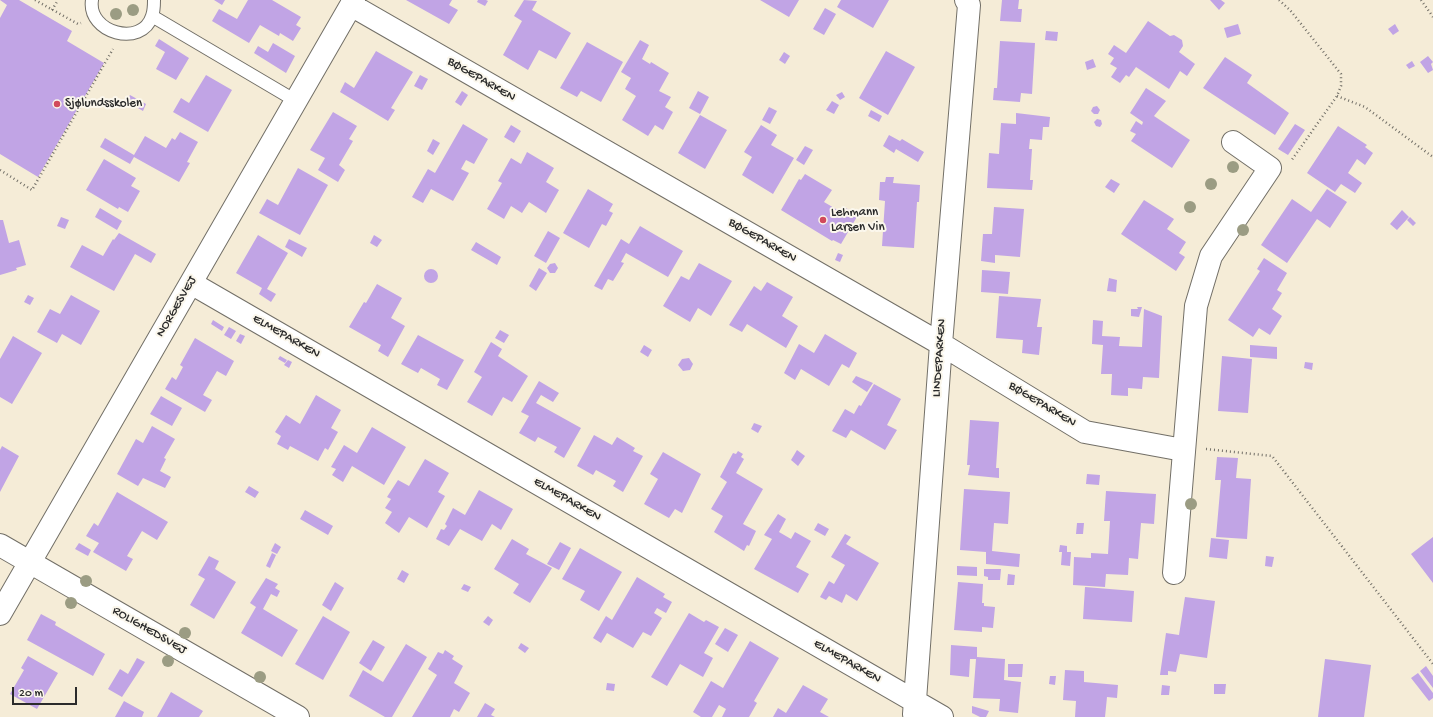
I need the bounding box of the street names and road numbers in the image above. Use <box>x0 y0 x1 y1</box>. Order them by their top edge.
street label: BØGEPARKEN <box>444 54 518 106</box>
street label: BØGEPARKEN <box>725 215 799 267</box>
street label: NORGESVEJ <box>153 274 201 340</box>
street label: ELMEPARKEN <box>249 311 323 363</box>
street label: LINDEPARKEN <box>929 318 951 398</box>
street label: BØGEPARKEN <box>1005 379 1079 431</box>
street label: ELMEPARKEN <box>530 474 604 526</box>
street label: ROLIGHEDSVEJ <box>109 604 189 658</box>
street label: ELMEPARKEN <box>810 636 884 688</box>

